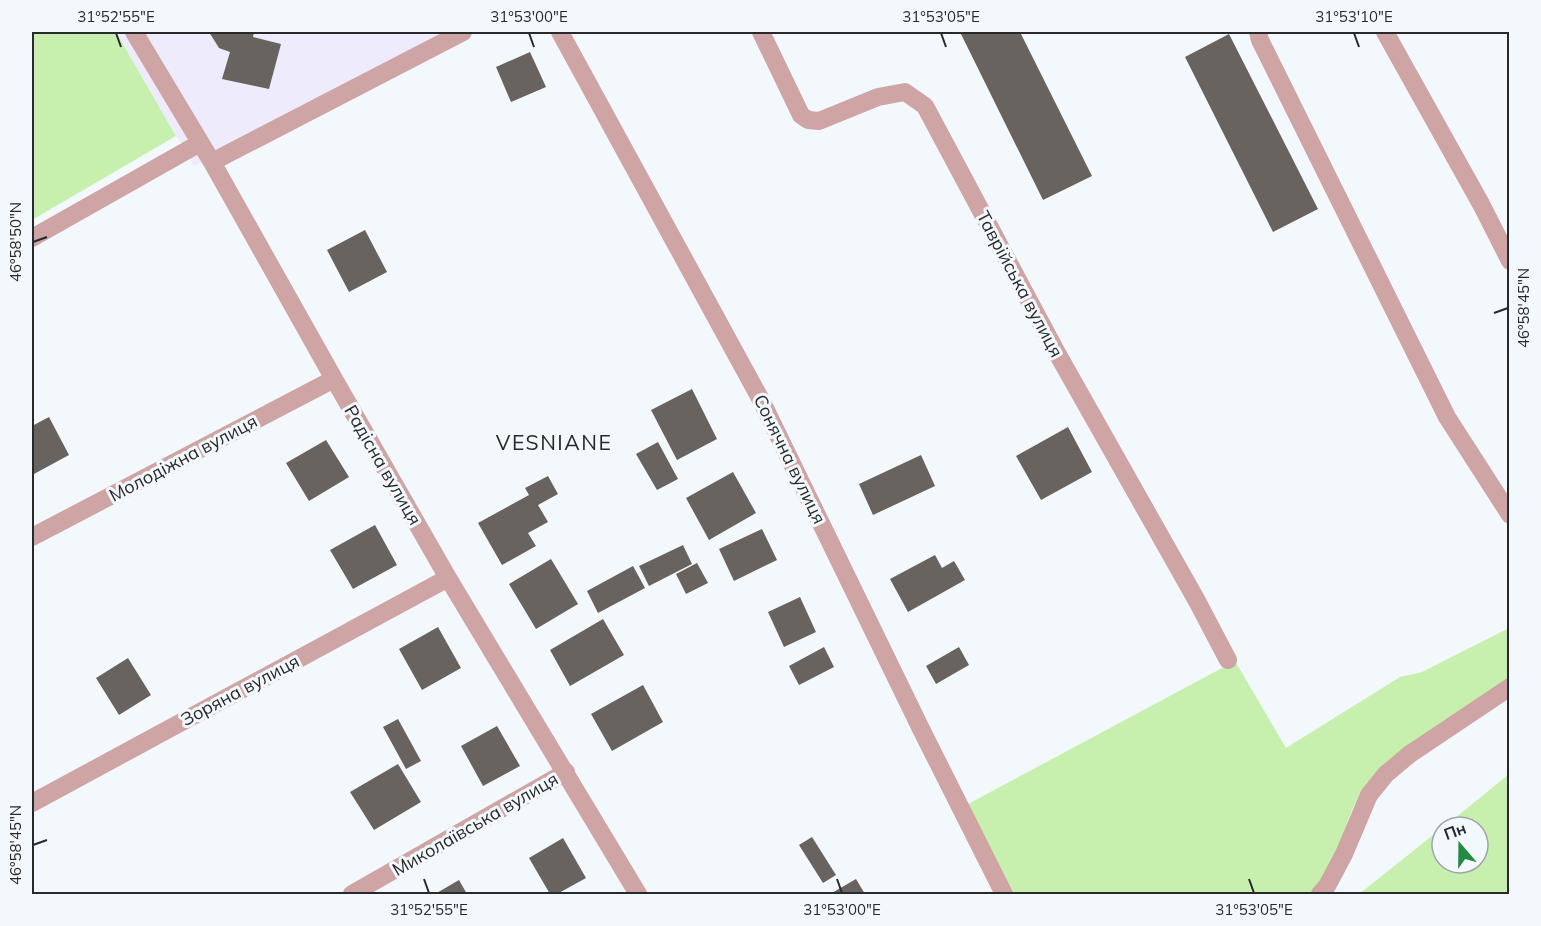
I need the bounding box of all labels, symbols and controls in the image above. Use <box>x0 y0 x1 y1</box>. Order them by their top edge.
text: 31°52'55"E <box>77 7 155 26</box>
text: 31°53'00"E <box>490 7 568 26</box>
text: 31°53'05"E <box>902 7 980 26</box>
text: 31°53'10"E <box>1315 7 1393 26</box>
text: 46°58'50"N <box>6 202 25 282</box>
street label: Таврійська вулиця <box>972 207 1068 361</box>
text: 46°58'45"N <box>1514 268 1533 348</box>
street label: Сонячна вулиця <box>749 390 831 528</box>
street label: Радісна вулиця <box>339 401 427 529</box>
street label: Молодіжна вулиця <box>105 409 261 507</box>
district label: VESNIANE <box>496 429 612 455</box>
street label: Зоряна вулиця <box>177 649 303 731</box>
street label: Миколаївська вулиця <box>388 767 562 881</box>
text: 46°58'45"N <box>6 805 25 885</box>
north arrow <box>1430 815 1490 875</box>
text: Пн <box>1441 818 1469 844</box>
text: 31°52'55"E <box>390 900 468 919</box>
text: 31°53'00"E <box>803 900 881 919</box>
text: 31°53'05"E <box>1215 900 1293 919</box>

